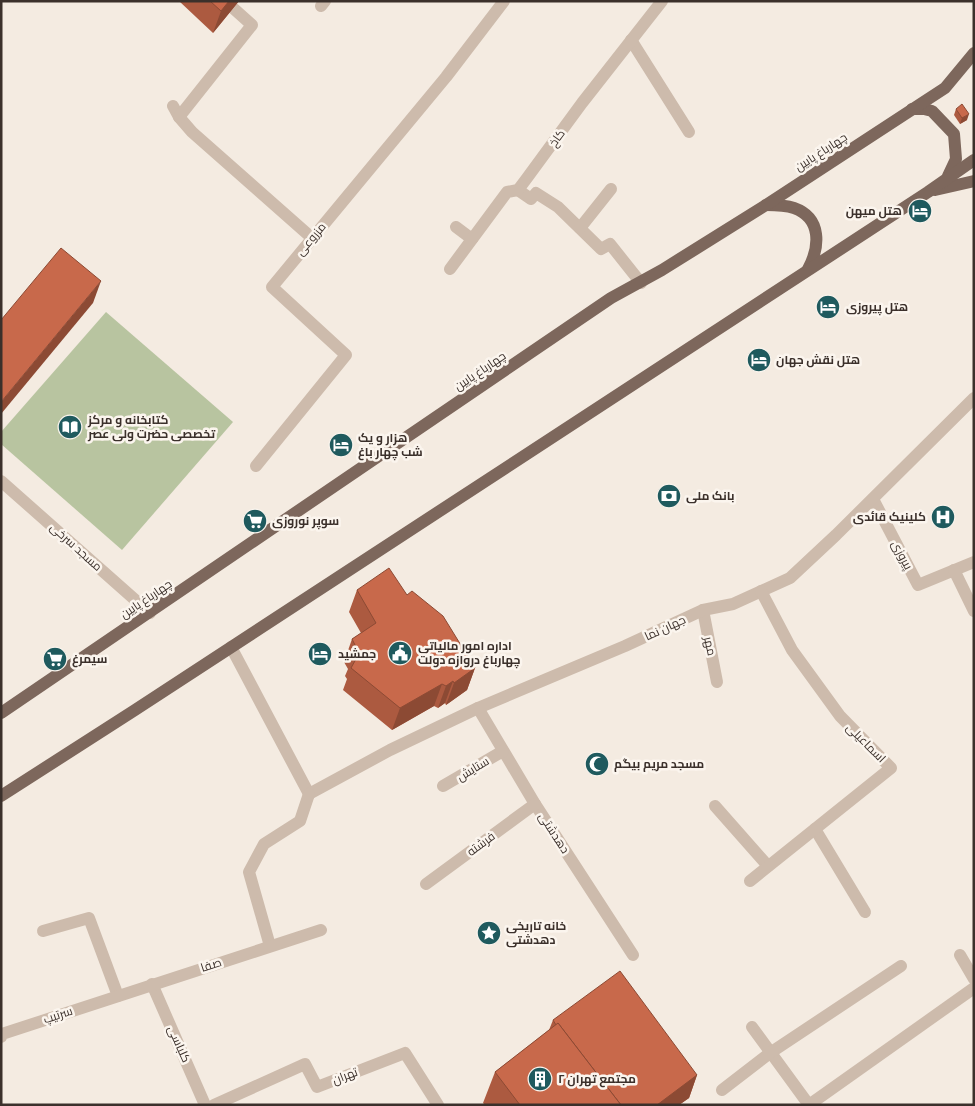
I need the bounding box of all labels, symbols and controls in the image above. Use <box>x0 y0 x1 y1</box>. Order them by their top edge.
street label: کاخ <box>545 126 569 150</box>
street label: چهارباغ پایین <box>792 129 851 176</box>
hotel icon: هتل میهن <box>907 198 933 224</box>
place label: هتل میهن <box>846 203 902 219</box>
street label: مزروعی <box>292 219 330 259</box>
hotel icon: هتل پیروزی <box>815 294 841 320</box>
place label: هتل پیروزی <box>846 299 908 316</box>
hotel icon: هتل نقش جهان <box>746 347 772 373</box>
street label: چهارباغ پایین <box>451 348 510 395</box>
place label: هتل نقش جهان <box>776 352 860 368</box>
place label: کتابخانه و مرکز تخصصی حضرت ولی عصر <box>87 412 216 442</box>
library icon: کتابخانه و مرکز تخصصی حضرت ولی عصر <box>57 414 83 440</box>
place label: هزار و یک شب چهار باغ <box>358 430 423 461</box>
hotel icon: هزار و یک شب چهار باغ <box>328 432 354 458</box>
bank icon: بانک ملی <box>656 483 682 509</box>
place label: بانک ملی <box>686 488 734 504</box>
hospital icon: کلینیک قائدی <box>930 504 956 530</box>
supermarket icon: سوپر نوروزی <box>242 508 268 534</box>
place label: کلینیک قائدی <box>853 509 926 525</box>
place label: سوپر نوروزی <box>272 513 339 530</box>
street label: مسجد سرخی <box>46 519 106 575</box>
street label: پیروزی <box>887 538 917 574</box>
street label: چهارباغ پایین <box>117 576 176 623</box>
street label: جهان نما <box>642 612 688 644</box>
street label: مهر <box>700 634 720 657</box>
place label: اداره امور مالیاتی چهارباغ دروازه دولت <box>418 638 521 669</box>
public building icon: اداره امور مالیاتی چهارباغ دروازه دولت <box>387 640 413 666</box>
hotel icon: جمشيد <box>307 641 333 667</box>
supermarket icon: سیمرغ <box>42 646 68 672</box>
place label: جمشيد <box>338 646 376 662</box>
place label: سیمرغ <box>72 651 108 668</box>
street label: اسماعیلی <box>843 720 889 766</box>
mosque icon: مسجد مریم بیگم <box>584 751 610 777</box>
street label: ستایش <box>454 753 492 785</box>
place label: مسجد مریم بیگم <box>614 756 704 772</box>
street label: دهدشتی <box>535 809 573 857</box>
street label: فرشته <box>464 828 498 860</box>
place label: خانه تاریخی دهدشتی <box>506 918 566 948</box>
place icon: خانه تاریخی دهدشتی <box>476 920 502 946</box>
street label: صفا <box>199 954 223 976</box>
street label: سرتیپ <box>41 1003 75 1028</box>
street label: کلباسی <box>164 1023 194 1065</box>
street label: تهران <box>330 1064 361 1088</box>
building icon: مجتمع تهران ۲ <box>527 1066 553 1092</box>
place label: مجتمع تهران ۲ <box>558 1071 636 1088</box>

